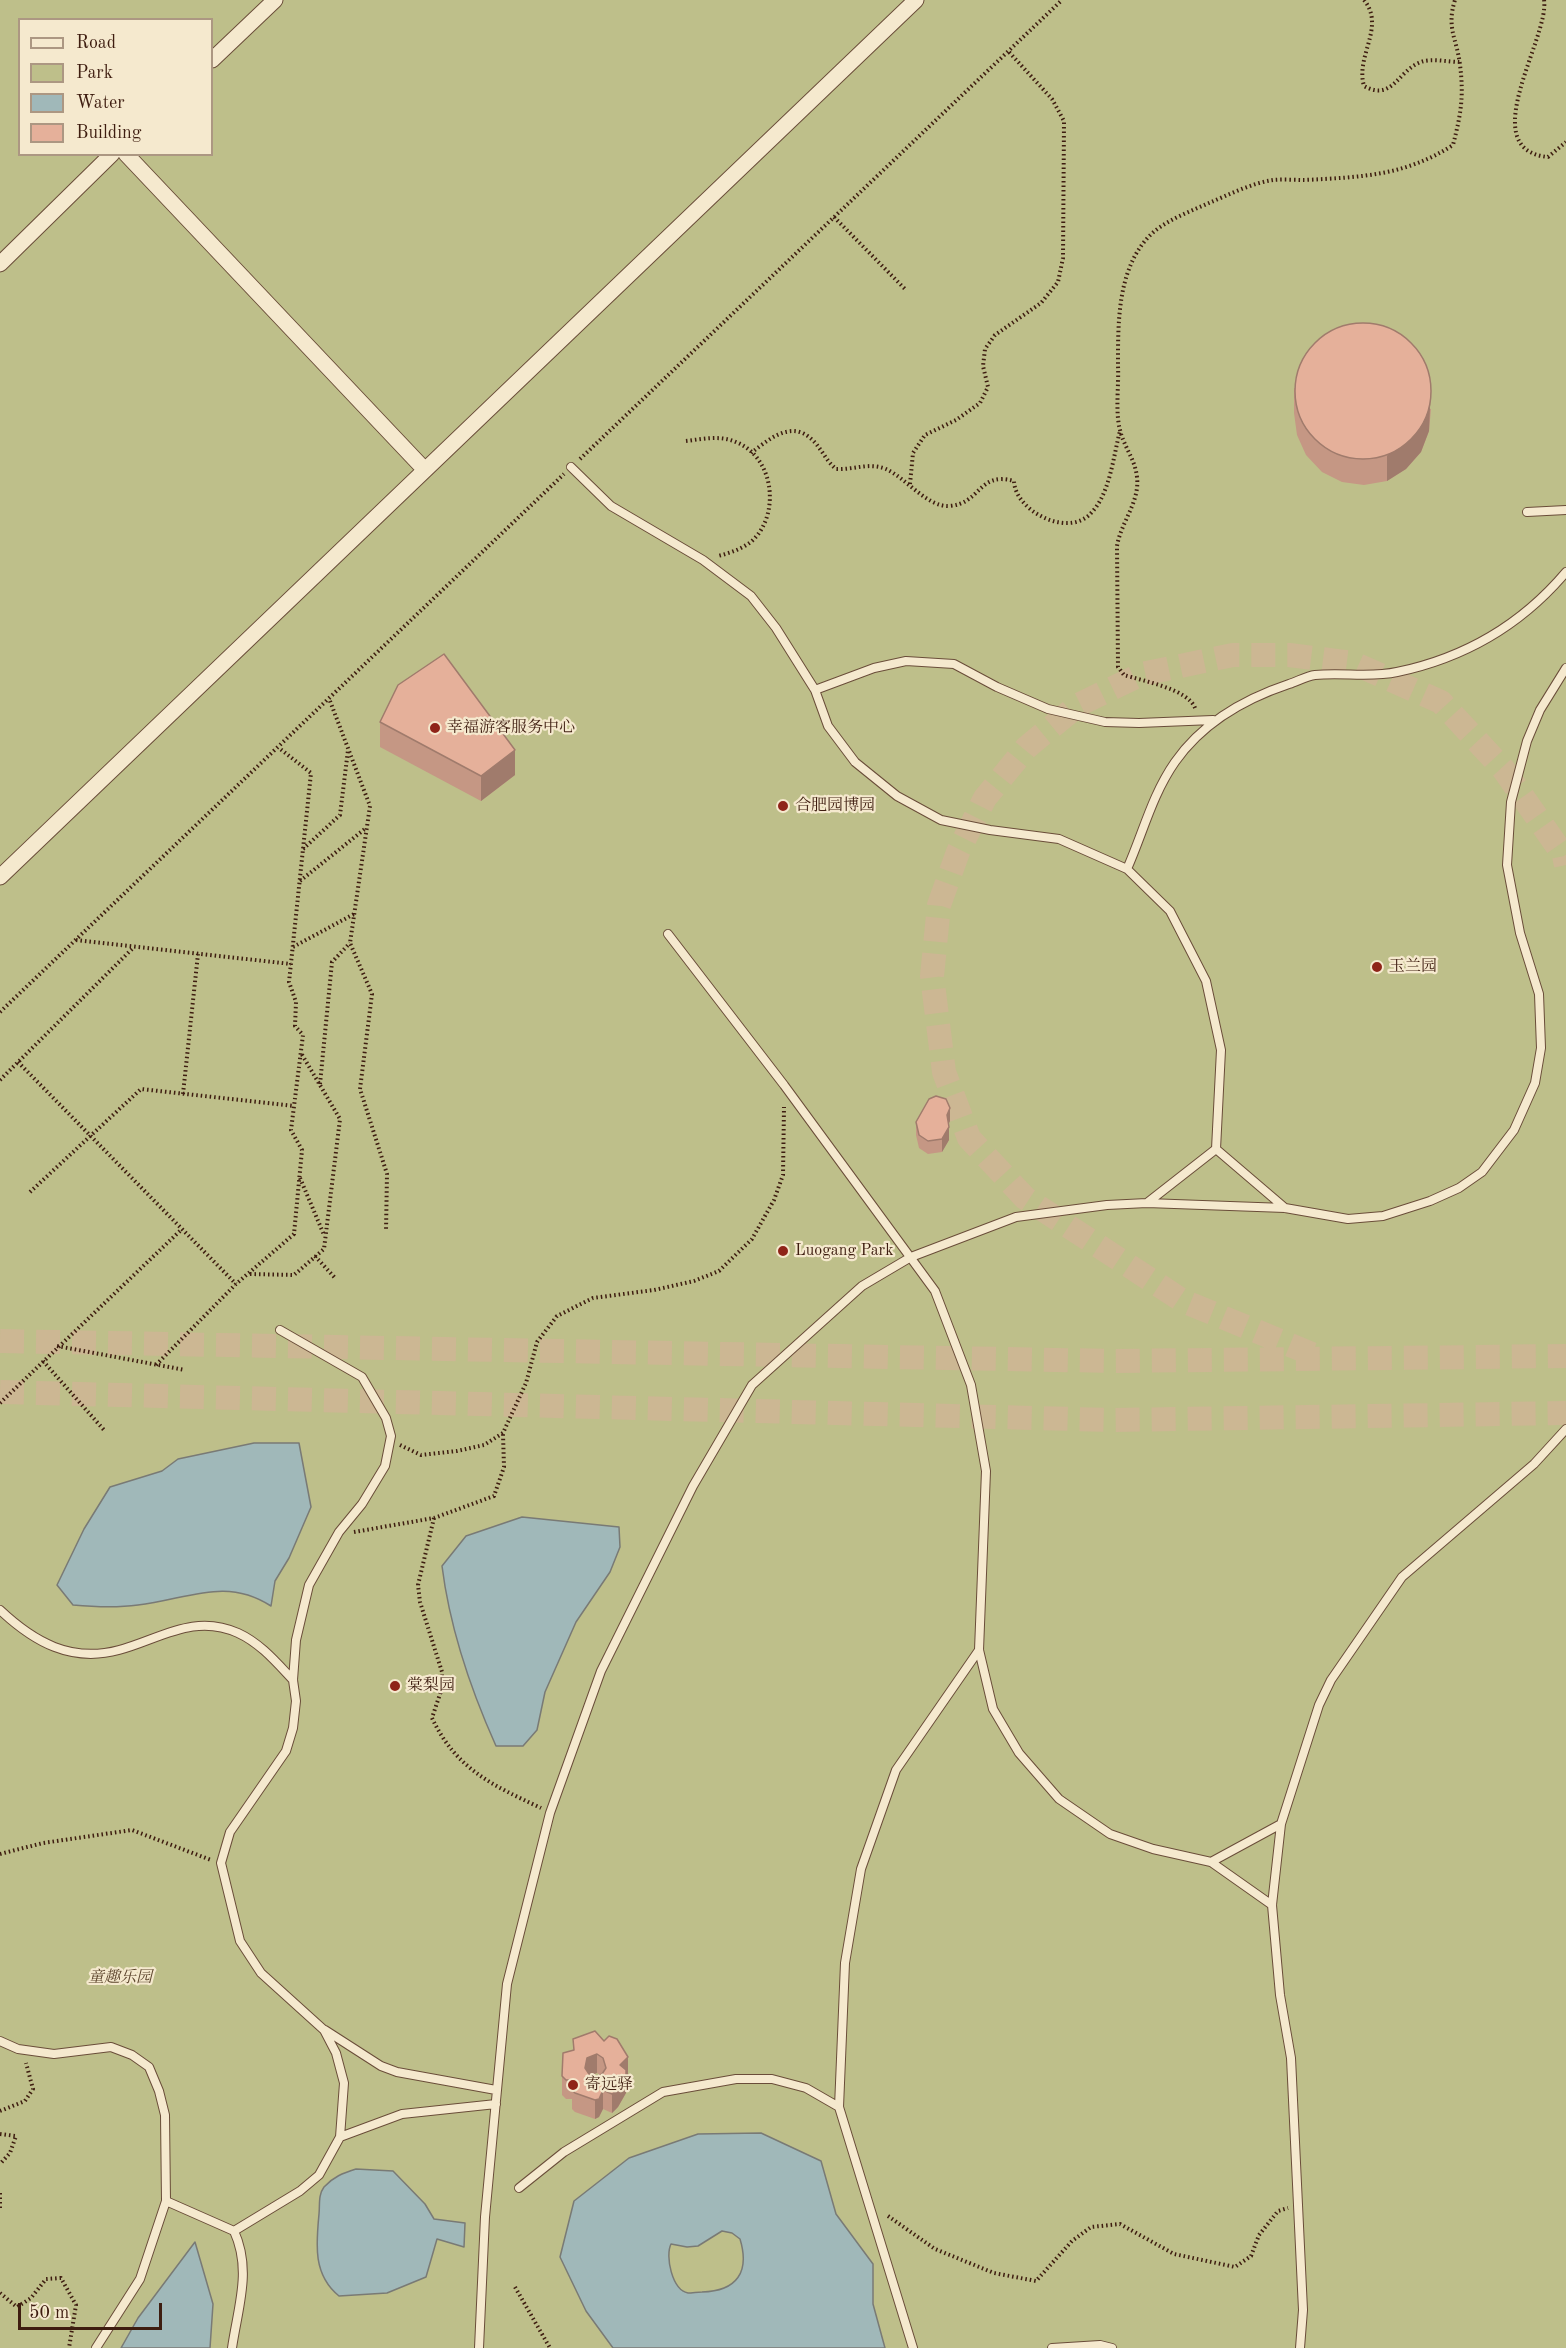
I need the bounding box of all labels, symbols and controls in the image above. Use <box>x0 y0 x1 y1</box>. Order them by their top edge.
legend <box>18 18 213 156</box>
text: Road <box>76 34 116 52</box>
text: Park <box>76 64 113 82</box>
text: Water <box>76 94 125 112</box>
text: Building <box>76 124 141 142</box>
place label: 幸福游客服务中心 <box>447 718 575 738</box>
marker: 幸福游客服务中心 <box>428 721 442 735</box>
place label: 合肥园博园 <box>795 796 875 816</box>
marker: 合肥园博园 <box>776 799 790 813</box>
place label: 玉兰园 <box>1389 957 1437 977</box>
marker: 玉兰园 <box>1370 960 1384 974</box>
place label: Luogang Park <box>795 1241 893 1261</box>
marker: Luogang Park <box>776 1244 790 1258</box>
place label: 棠梨园 <box>407 1676 455 1696</box>
marker: 棠梨园 <box>388 1679 402 1693</box>
park label: 童趣乐园 <box>88 1968 152 1988</box>
place label: 寄远驿 <box>585 2075 633 2095</box>
marker: 寄远驿 <box>566 2078 580 2092</box>
scale bar <box>21 2291 165 2329</box>
text: 50 m <box>29 2304 69 2322</box>

